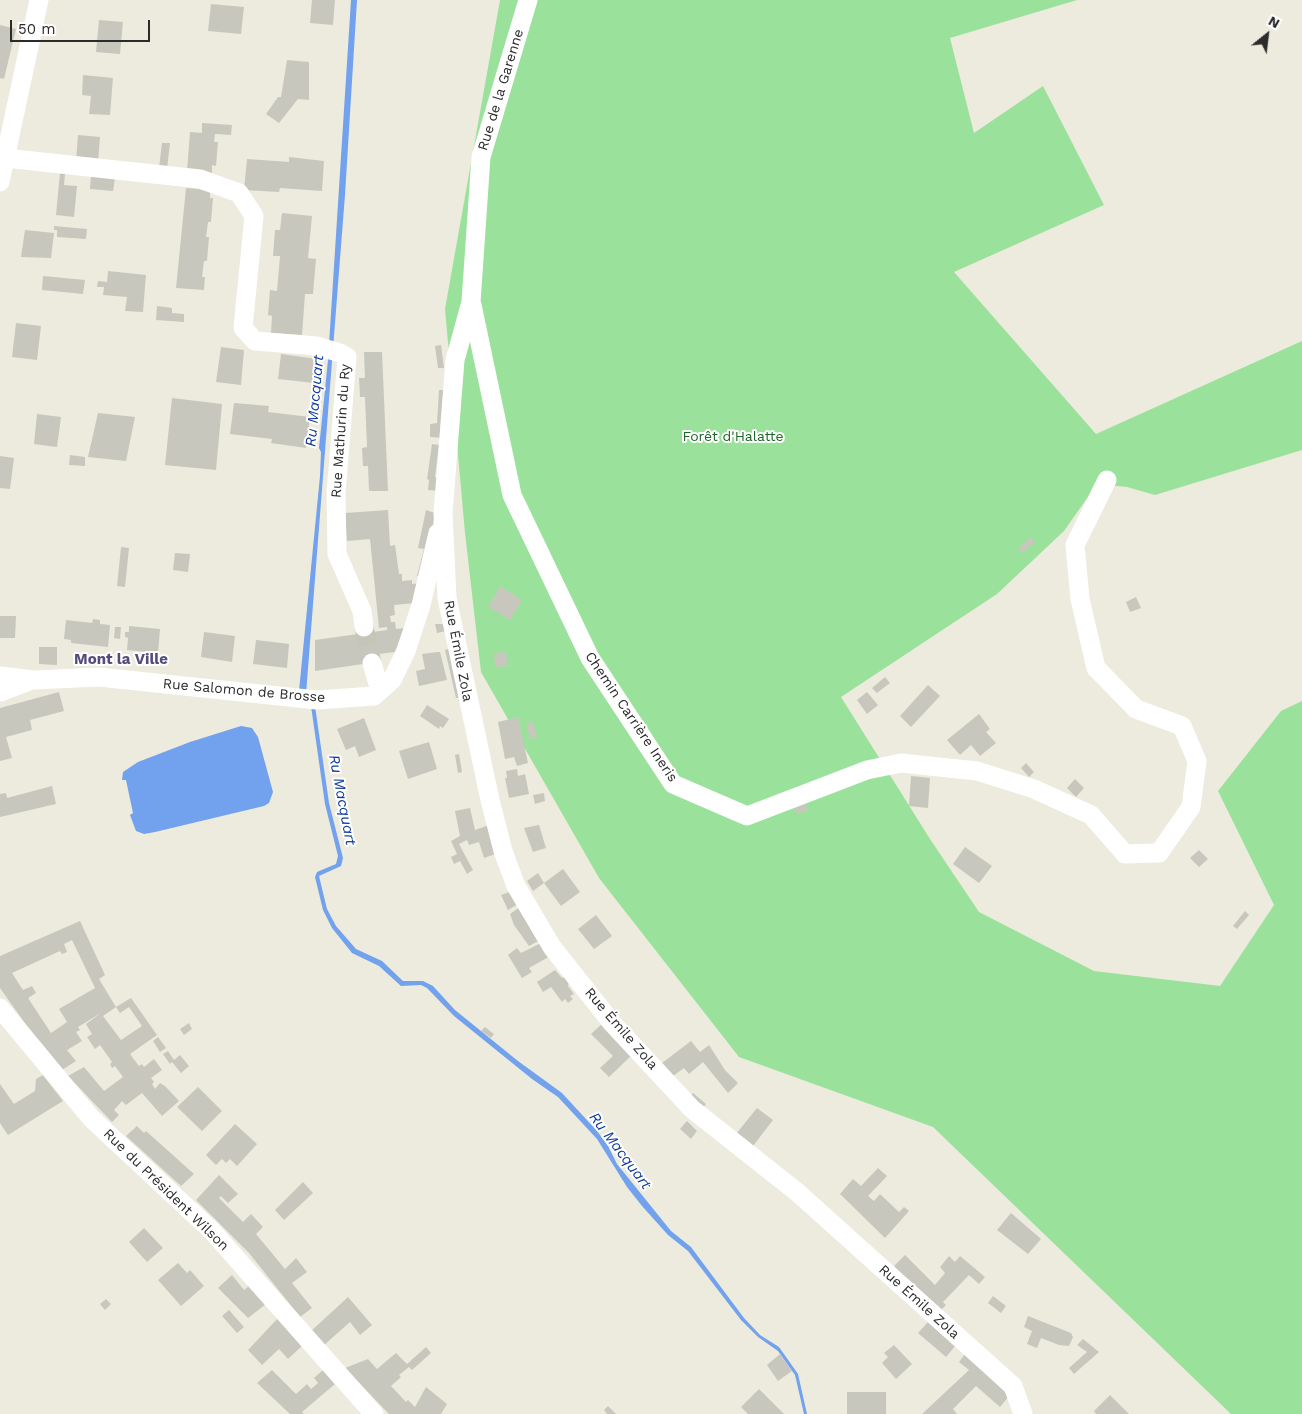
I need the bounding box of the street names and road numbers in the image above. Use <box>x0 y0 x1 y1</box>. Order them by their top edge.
street label: Rue de la Garenne <box>475 27 527 153</box>
street label: Rue Mathurin du Ry <box>328 363 354 499</box>
street label: Rue Émile Zola <box>440 599 476 703</box>
street label: Chemin Carrière Ineris <box>581 649 681 785</box>
street label: Rue Salomon de Brosse <box>162 676 326 706</box>
street label: Rue Émile Zola <box>581 985 661 1073</box>
street label: Rue du Président Wilson <box>100 1126 232 1254</box>
street label: Rue Émile Zola <box>875 1261 963 1343</box>

